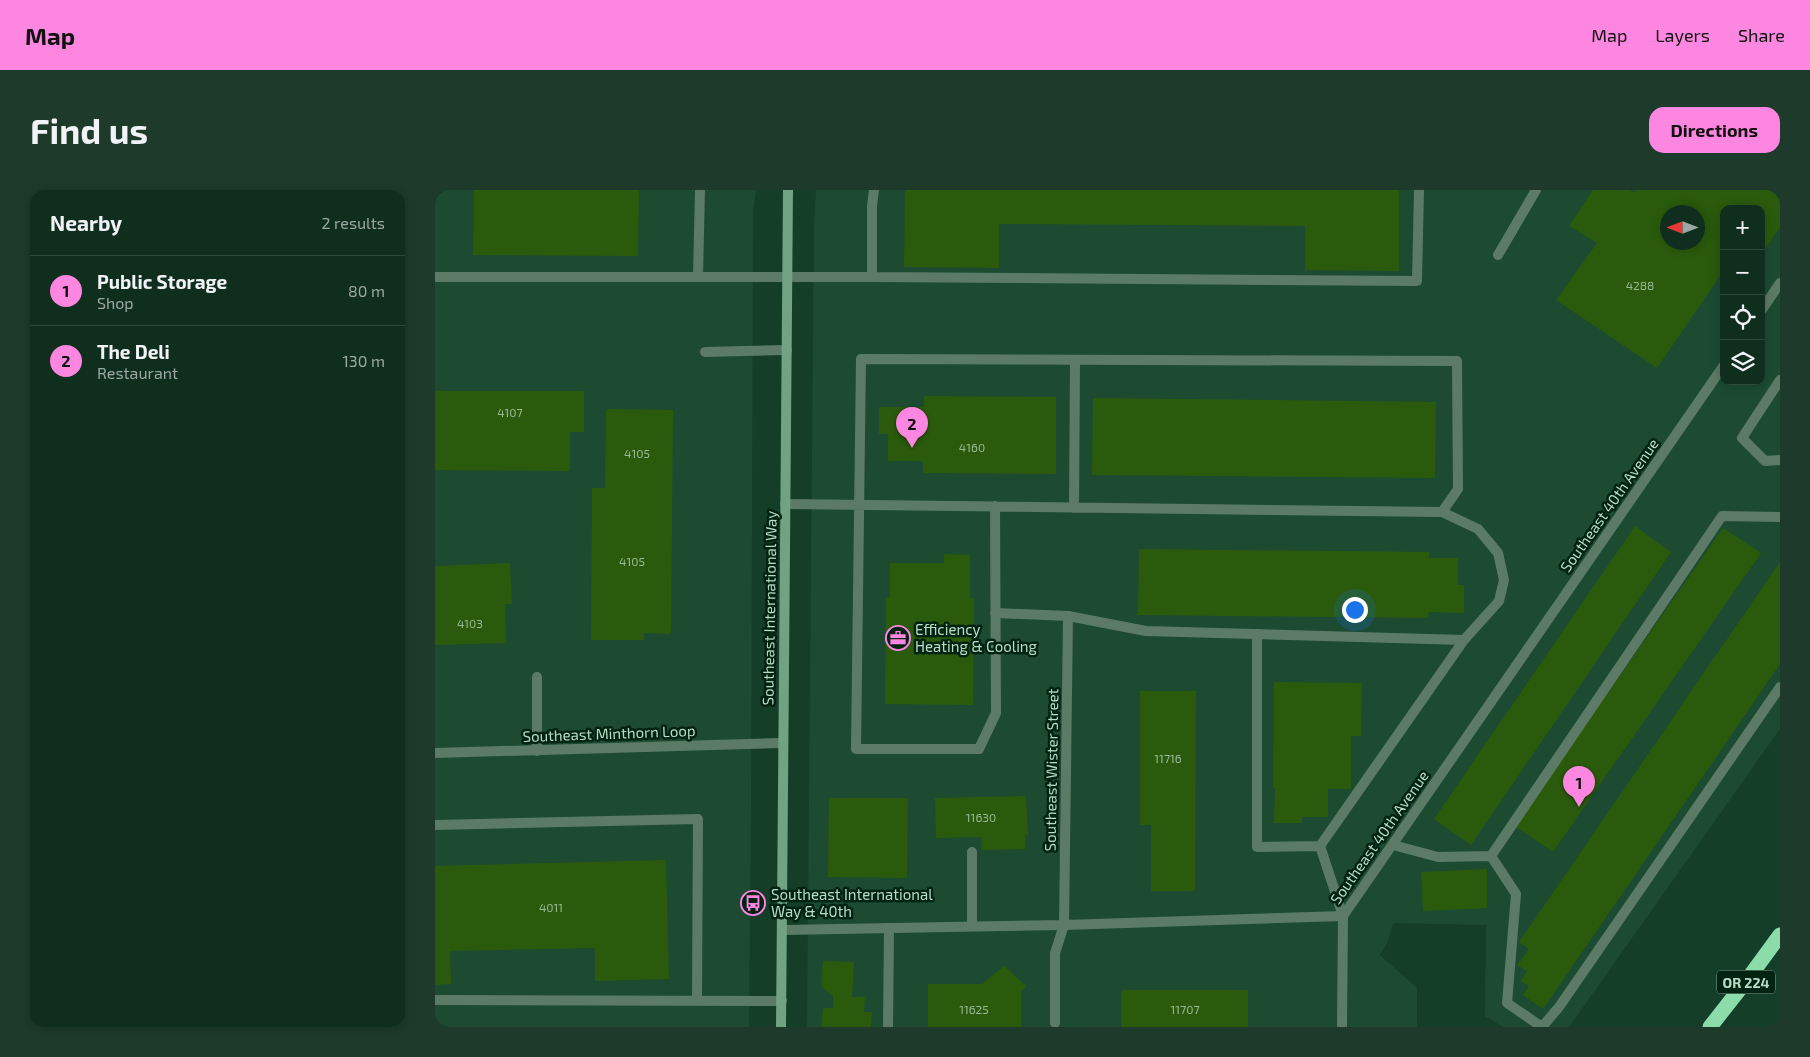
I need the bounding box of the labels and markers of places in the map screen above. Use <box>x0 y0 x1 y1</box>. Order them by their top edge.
pin: 2 <box>896 407 928 448</box>
place label: Efficiency Heating & Cooling <box>915 620 1038 655</box>
office icon: Efficiency Heating & Cooling <box>885 625 911 651</box>
pin: 1 <box>1563 766 1595 807</box>
place label: Southeast International Way & 40th <box>771 885 933 920</box>
bus stop icon: Southeast International Way & 40th <box>740 890 766 916</box>

